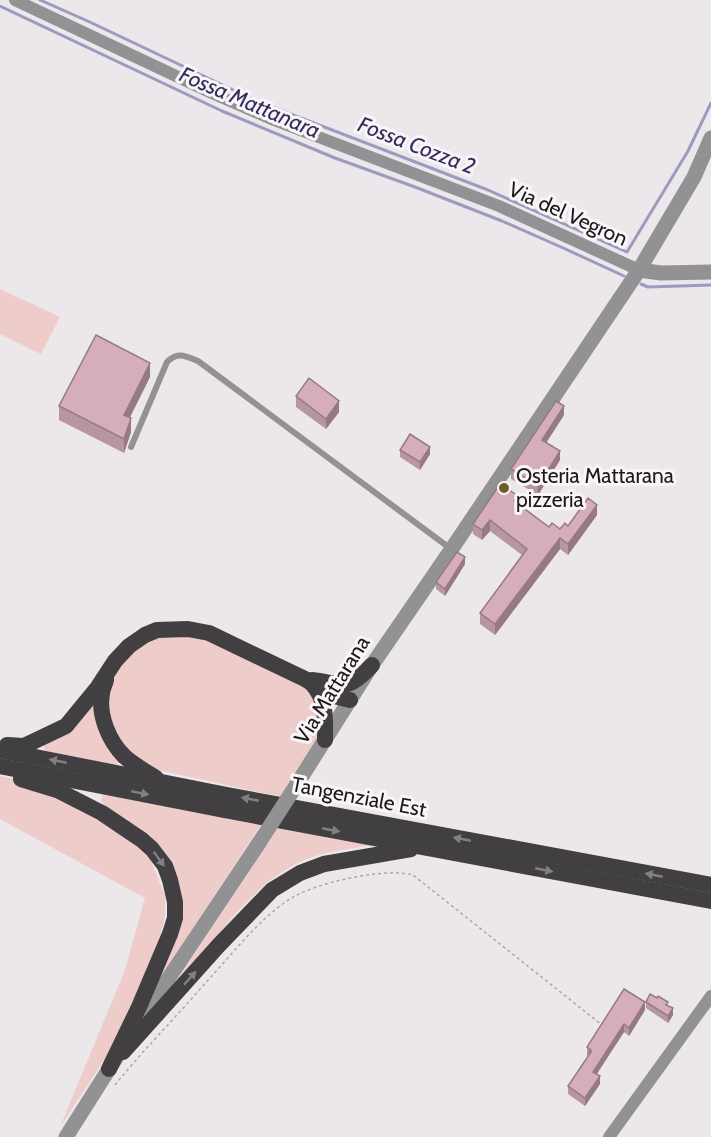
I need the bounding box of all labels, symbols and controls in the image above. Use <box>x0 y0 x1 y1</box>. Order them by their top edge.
water label: Fossa Mattanara <box>175 61 324 144</box>
water label: Fossa Cozza 2 <box>354 111 480 180</box>
street label: Via del Vegron <box>505 176 632 251</box>
place label: Osteria Mattarana pizzeria <box>516 463 674 512</box>
marker: Osteria Mattarana pizzeria <box>497 481 511 495</box>
street label: Via Mattarana <box>289 631 375 748</box>
one-way arrow <box>49 756 68 765</box>
street label: Tangenziale Est <box>290 771 429 822</box>
one-way arrow <box>131 789 150 798</box>
one-way arrow <box>240 794 259 803</box>
one-way arrow <box>322 826 341 835</box>
one-way arrow <box>452 834 471 843</box>
one-way arrow <box>153 851 165 867</box>
one-way arrow <box>534 866 553 875</box>
one-way arrow <box>644 870 663 879</box>
one-way arrow <box>183 971 196 986</box>

